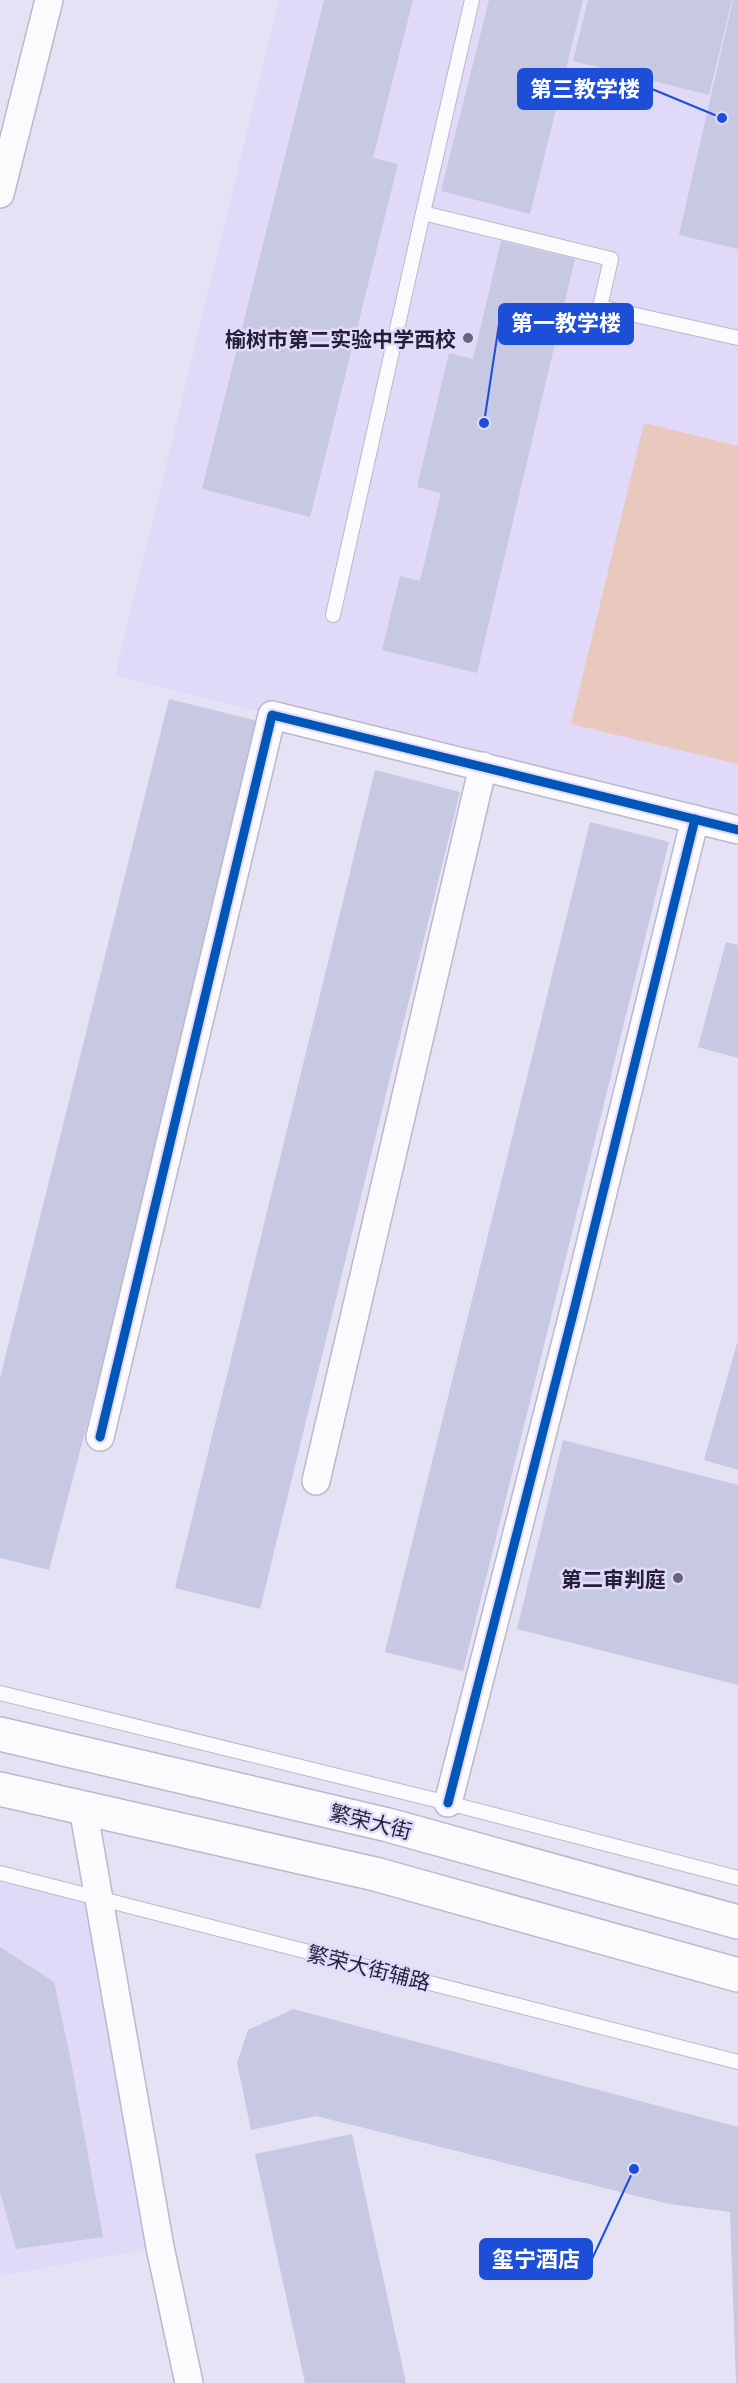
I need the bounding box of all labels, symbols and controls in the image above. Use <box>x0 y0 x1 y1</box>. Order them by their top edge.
callout: 第三教学楼 <box>518 69 652 109</box>
text: 第三教学楼 <box>530 75 640 102</box>
callout: 第一教学楼 <box>499 304 633 344</box>
text: 第一教学楼 <box>511 309 621 336</box>
place label: 榆树市第二实验中学西校 <box>225 326 456 351</box>
marker: 榆树市第二实验中学西校 <box>461 331 475 345</box>
place label: 第二审判庭 <box>561 1566 666 1591</box>
marker: 第二审判庭 <box>671 1571 685 1585</box>
street label: 繁荣大街 <box>327 1799 415 1843</box>
street label: 繁荣大街辅路 <box>305 1940 433 1994</box>
callout: 玺宁酒店 <box>480 2239 592 2279</box>
text: 玺宁酒店 <box>492 2245 580 2272</box>

